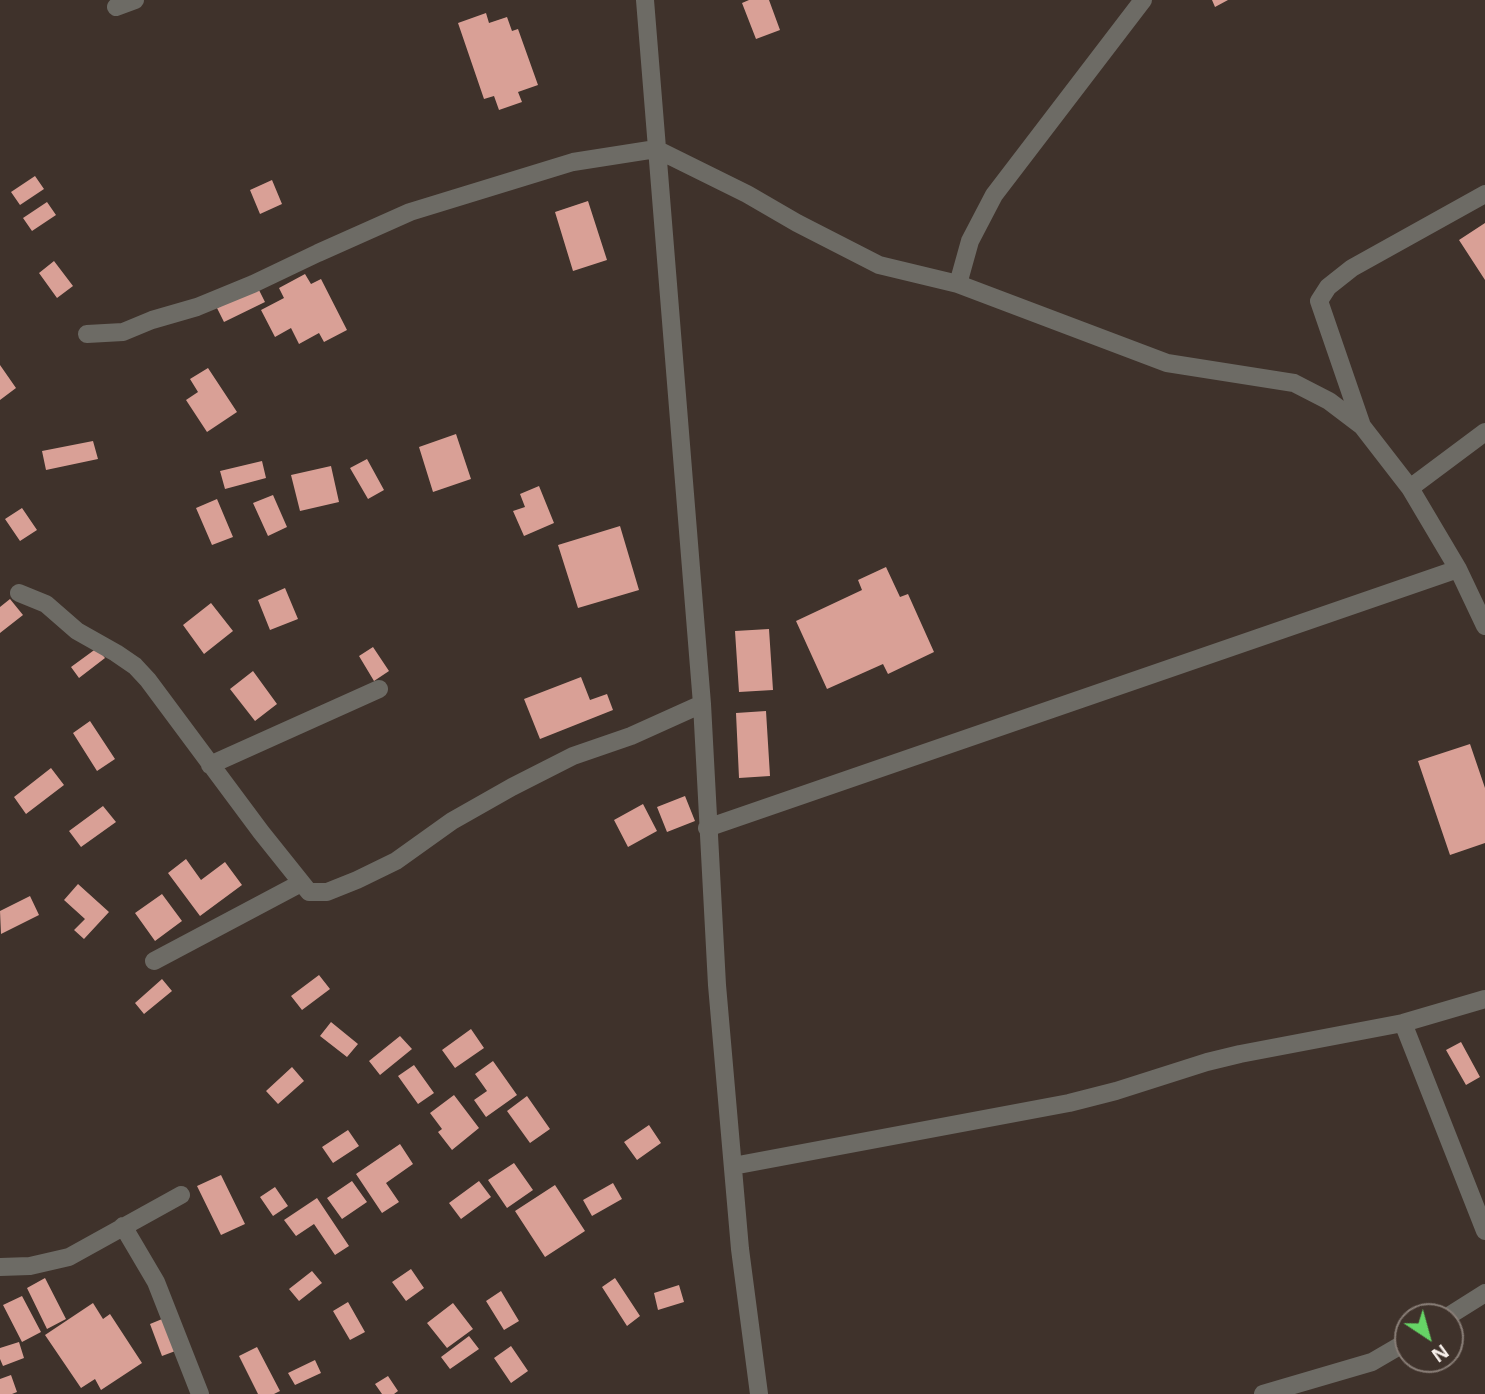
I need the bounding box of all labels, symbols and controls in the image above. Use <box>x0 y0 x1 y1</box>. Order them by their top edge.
north arrow <box>1394 1303 1464 1373</box>
text: N <box>1426 1338 1454 1368</box>

